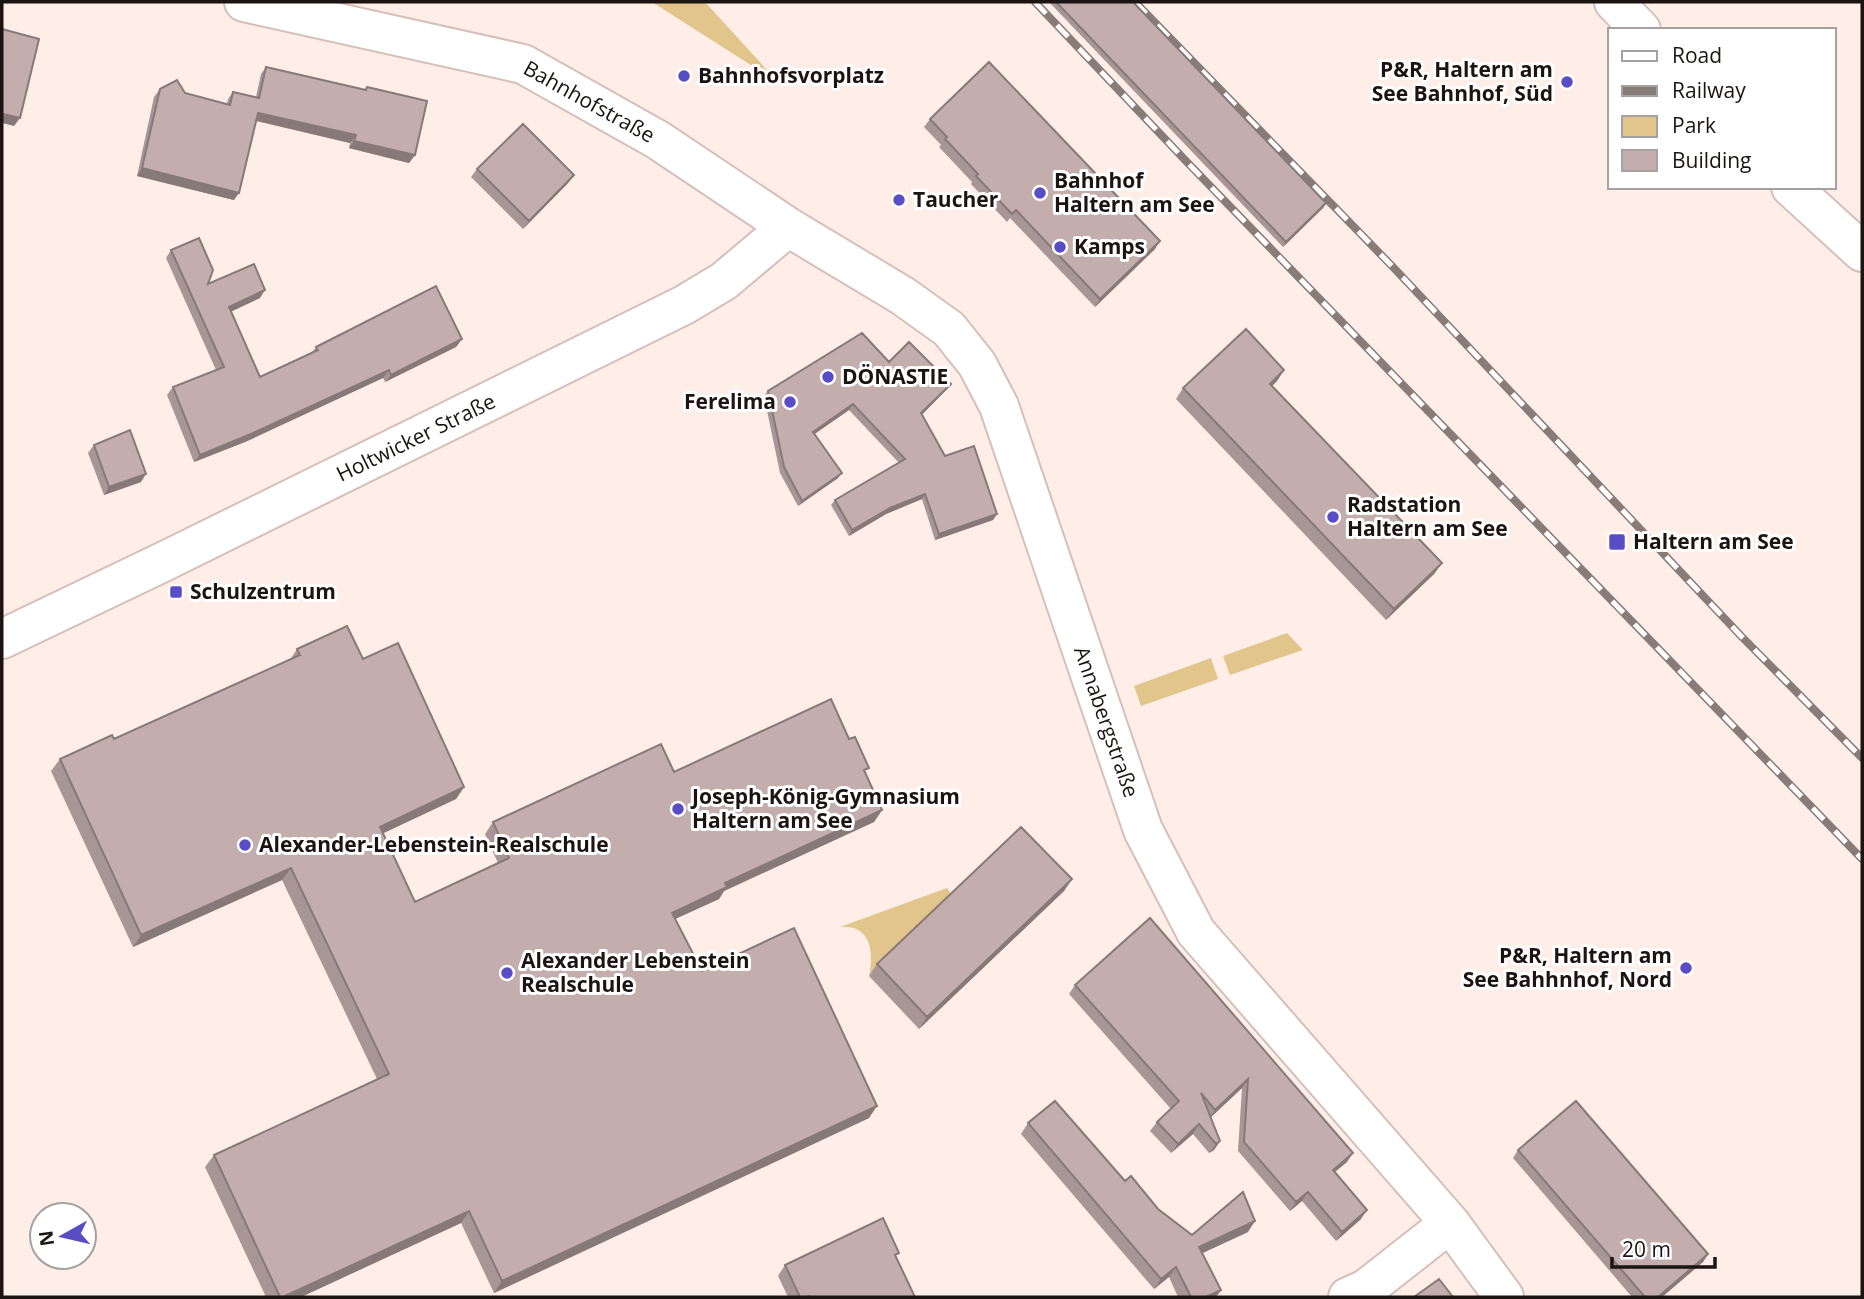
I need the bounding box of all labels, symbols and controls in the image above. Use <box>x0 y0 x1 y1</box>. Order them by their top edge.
legend <box>1608 28 1836 189</box>
text: Road <box>1672 41 1722 69</box>
street label: Bahnhofstraße <box>519 53 660 149</box>
place label: P&R, Haltern am See Bahnhof, Süd <box>1372 55 1553 107</box>
place label: Bahnhofsvorplatz <box>698 61 884 89</box>
marker: Bahnhofsvorplatz <box>676 68 692 84</box>
marker: P&R, Haltern am See Bahnhof, Süd <box>1559 74 1575 90</box>
text: Railway <box>1672 76 1746 104</box>
text: Park <box>1672 111 1716 139</box>
text: Building <box>1672 146 1751 174</box>
place label: Bahnhof Haltern am See <box>1054 166 1215 218</box>
place label: Taucher <box>913 185 999 213</box>
marker: Bahnhof Haltern am See <box>1032 185 1048 201</box>
marker: Taucher <box>891 192 907 208</box>
place label: Kamps <box>1074 232 1145 260</box>
marker: Kamps <box>1052 239 1068 255</box>
place label: DÖNASTIE <box>842 362 948 390</box>
marker: DÖNASTIE <box>820 369 836 385</box>
street label: Holtwicker Straße <box>331 386 500 488</box>
place label: Ferelima <box>684 387 776 415</box>
marker: Ferelima <box>782 394 798 410</box>
place label: Radstation Haltern am See <box>1347 490 1508 542</box>
marker: Radstation Haltern am See <box>1325 509 1341 525</box>
place label: Haltern am See <box>1633 527 1794 555</box>
marker: Haltern am See <box>1607 532 1627 552</box>
place label: Schulzentrum <box>190 577 336 605</box>
marker: Schulzentrum <box>168 584 184 600</box>
street label: Annabergstraße <box>1068 642 1146 801</box>
place label: Joseph-König-Gymnasium Haltern am See <box>690 782 960 834</box>
marker: Joseph-König-Gymnasium Haltern am See <box>670 801 686 817</box>
place label: Alexander-Lebenstein-Realschule <box>259 830 609 858</box>
marker: Alexander-Lebenstein-Realschule <box>237 837 253 853</box>
place label: P&R, Haltern am See Bahhnhof, Nord <box>1463 941 1672 993</box>
place label: Alexander Lebenstein Realschule <box>521 946 750 998</box>
marker: P&R, Haltern am See Bahhnhof, Nord <box>1678 960 1694 976</box>
marker: Alexander Lebenstein Realschule <box>499 965 515 981</box>
north arrow <box>28 1201 98 1271</box>
scale bar <box>1612 1226 1715 1270</box>
text: N <box>32 1229 60 1248</box>
text: 20 m <box>1622 1235 1671 1263</box>

